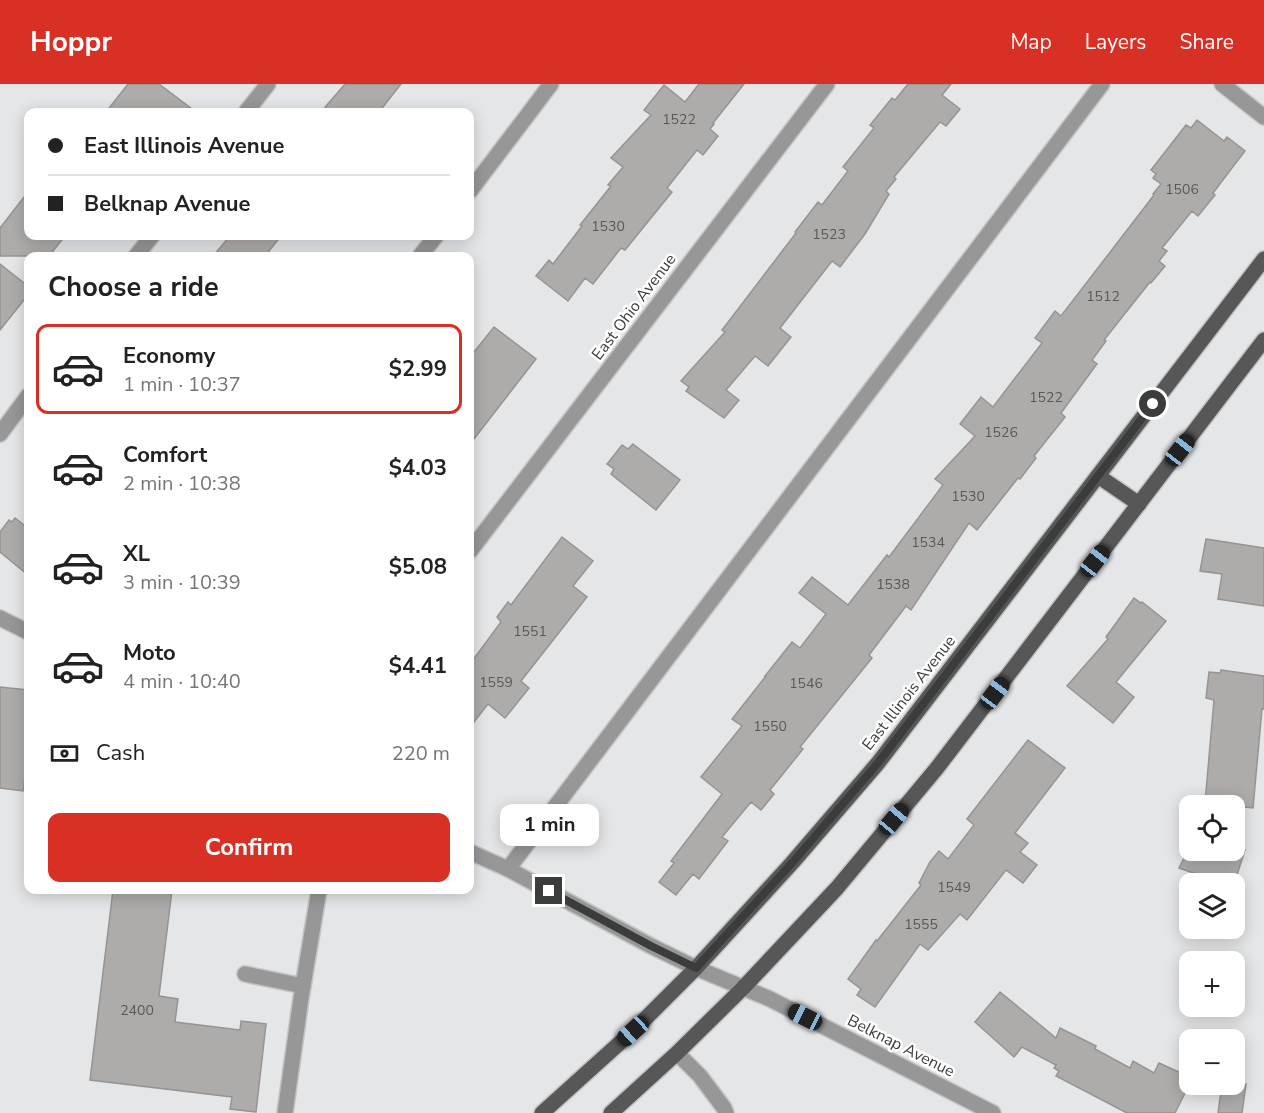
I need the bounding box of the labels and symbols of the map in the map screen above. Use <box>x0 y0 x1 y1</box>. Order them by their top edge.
house number: 1522 <box>662 110 696 129</box>
house number: 1506 <box>1165 180 1199 199</box>
house number: 1530 <box>591 217 625 236</box>
house number: 1523 <box>812 225 846 244</box>
street label: East Ohio Avenue <box>587 249 681 365</box>
house number: 1512 <box>1086 287 1120 306</box>
house number: 1522 <box>1029 388 1063 407</box>
route start <box>1139 390 1166 417</box>
house number: 1526 <box>984 423 1018 442</box>
car <box>1162 430 1198 470</box>
house number: 1530 <box>951 487 985 506</box>
house number: 1534 <box>911 533 945 552</box>
car <box>1077 541 1113 581</box>
house number: 1538 <box>876 575 910 594</box>
house number: 1551 <box>513 622 547 641</box>
street label: East Illinois Avenue <box>857 631 961 755</box>
house number: 1559 <box>479 673 513 692</box>
car <box>977 673 1013 713</box>
house number: 1546 <box>789 674 823 693</box>
house number: 1550 <box>753 717 787 736</box>
car <box>876 799 912 839</box>
callout: 1 min <box>500 804 598 846</box>
route end <box>535 877 562 904</box>
house number: 1549 <box>937 878 971 897</box>
house number: 1555 <box>904 915 938 934</box>
house number: 2400 <box>120 1001 154 1020</box>
car <box>785 1001 825 1033</box>
street label: Belknap Avenue <box>844 1010 958 1082</box>
car <box>614 1012 652 1050</box>

